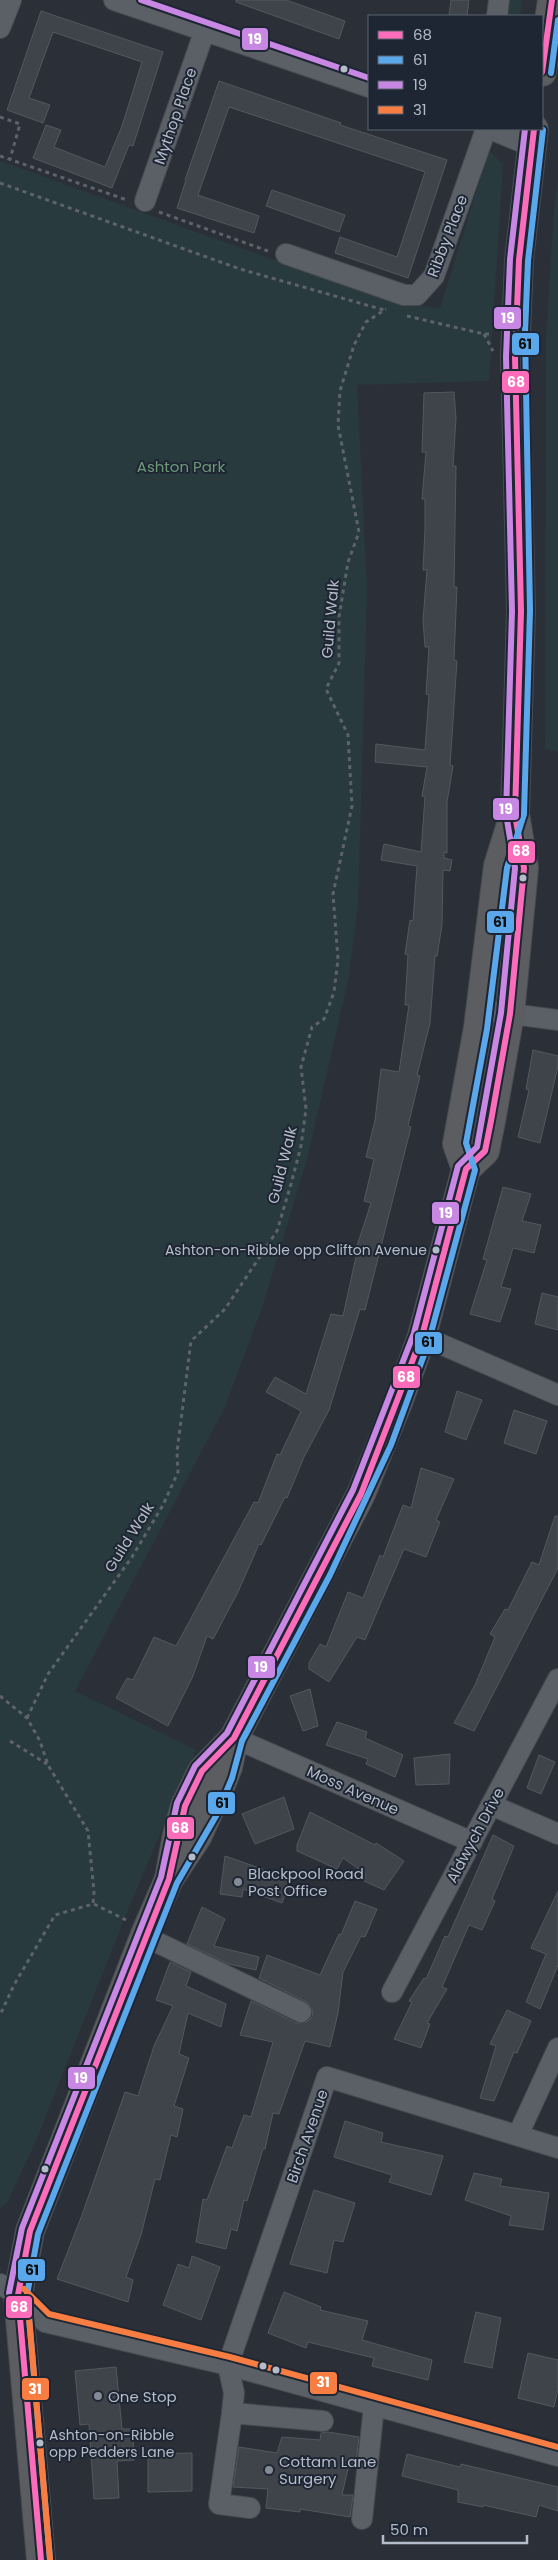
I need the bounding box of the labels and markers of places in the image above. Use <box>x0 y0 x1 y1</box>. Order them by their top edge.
unlabelled marker <box>339 64 349 74</box>
unlabelled marker <box>518 873 528 883</box>
place label: Ashton-on-Ribble opp Clifton Avenue <box>165 1240 427 1260</box>
marker: Ashton-on-Ribble opp Clifton Avenue <box>431 1245 441 1255</box>
unlabelled marker <box>187 1852 197 1862</box>
place label: Blackpool Road Post Office <box>248 1863 364 1901</box>
marker: Blackpool Road Post Office <box>232 1876 244 1888</box>
unlabelled marker <box>40 2164 50 2174</box>
unlabelled marker <box>258 2361 268 2371</box>
unlabelled marker <box>271 2365 281 2375</box>
place label: One Stop <box>108 2386 177 2407</box>
marker: One Stop <box>92 2390 104 2402</box>
place label: Ashton-on-Ribble opp Pedders Lane <box>49 2425 175 2462</box>
marker: Ashton-on-Ribble opp Pedders Lane <box>35 2438 45 2448</box>
place label: Cottam Lane Surgery <box>279 2451 376 2489</box>
marker: Cottam Lane Surgery <box>263 2464 275 2476</box>

